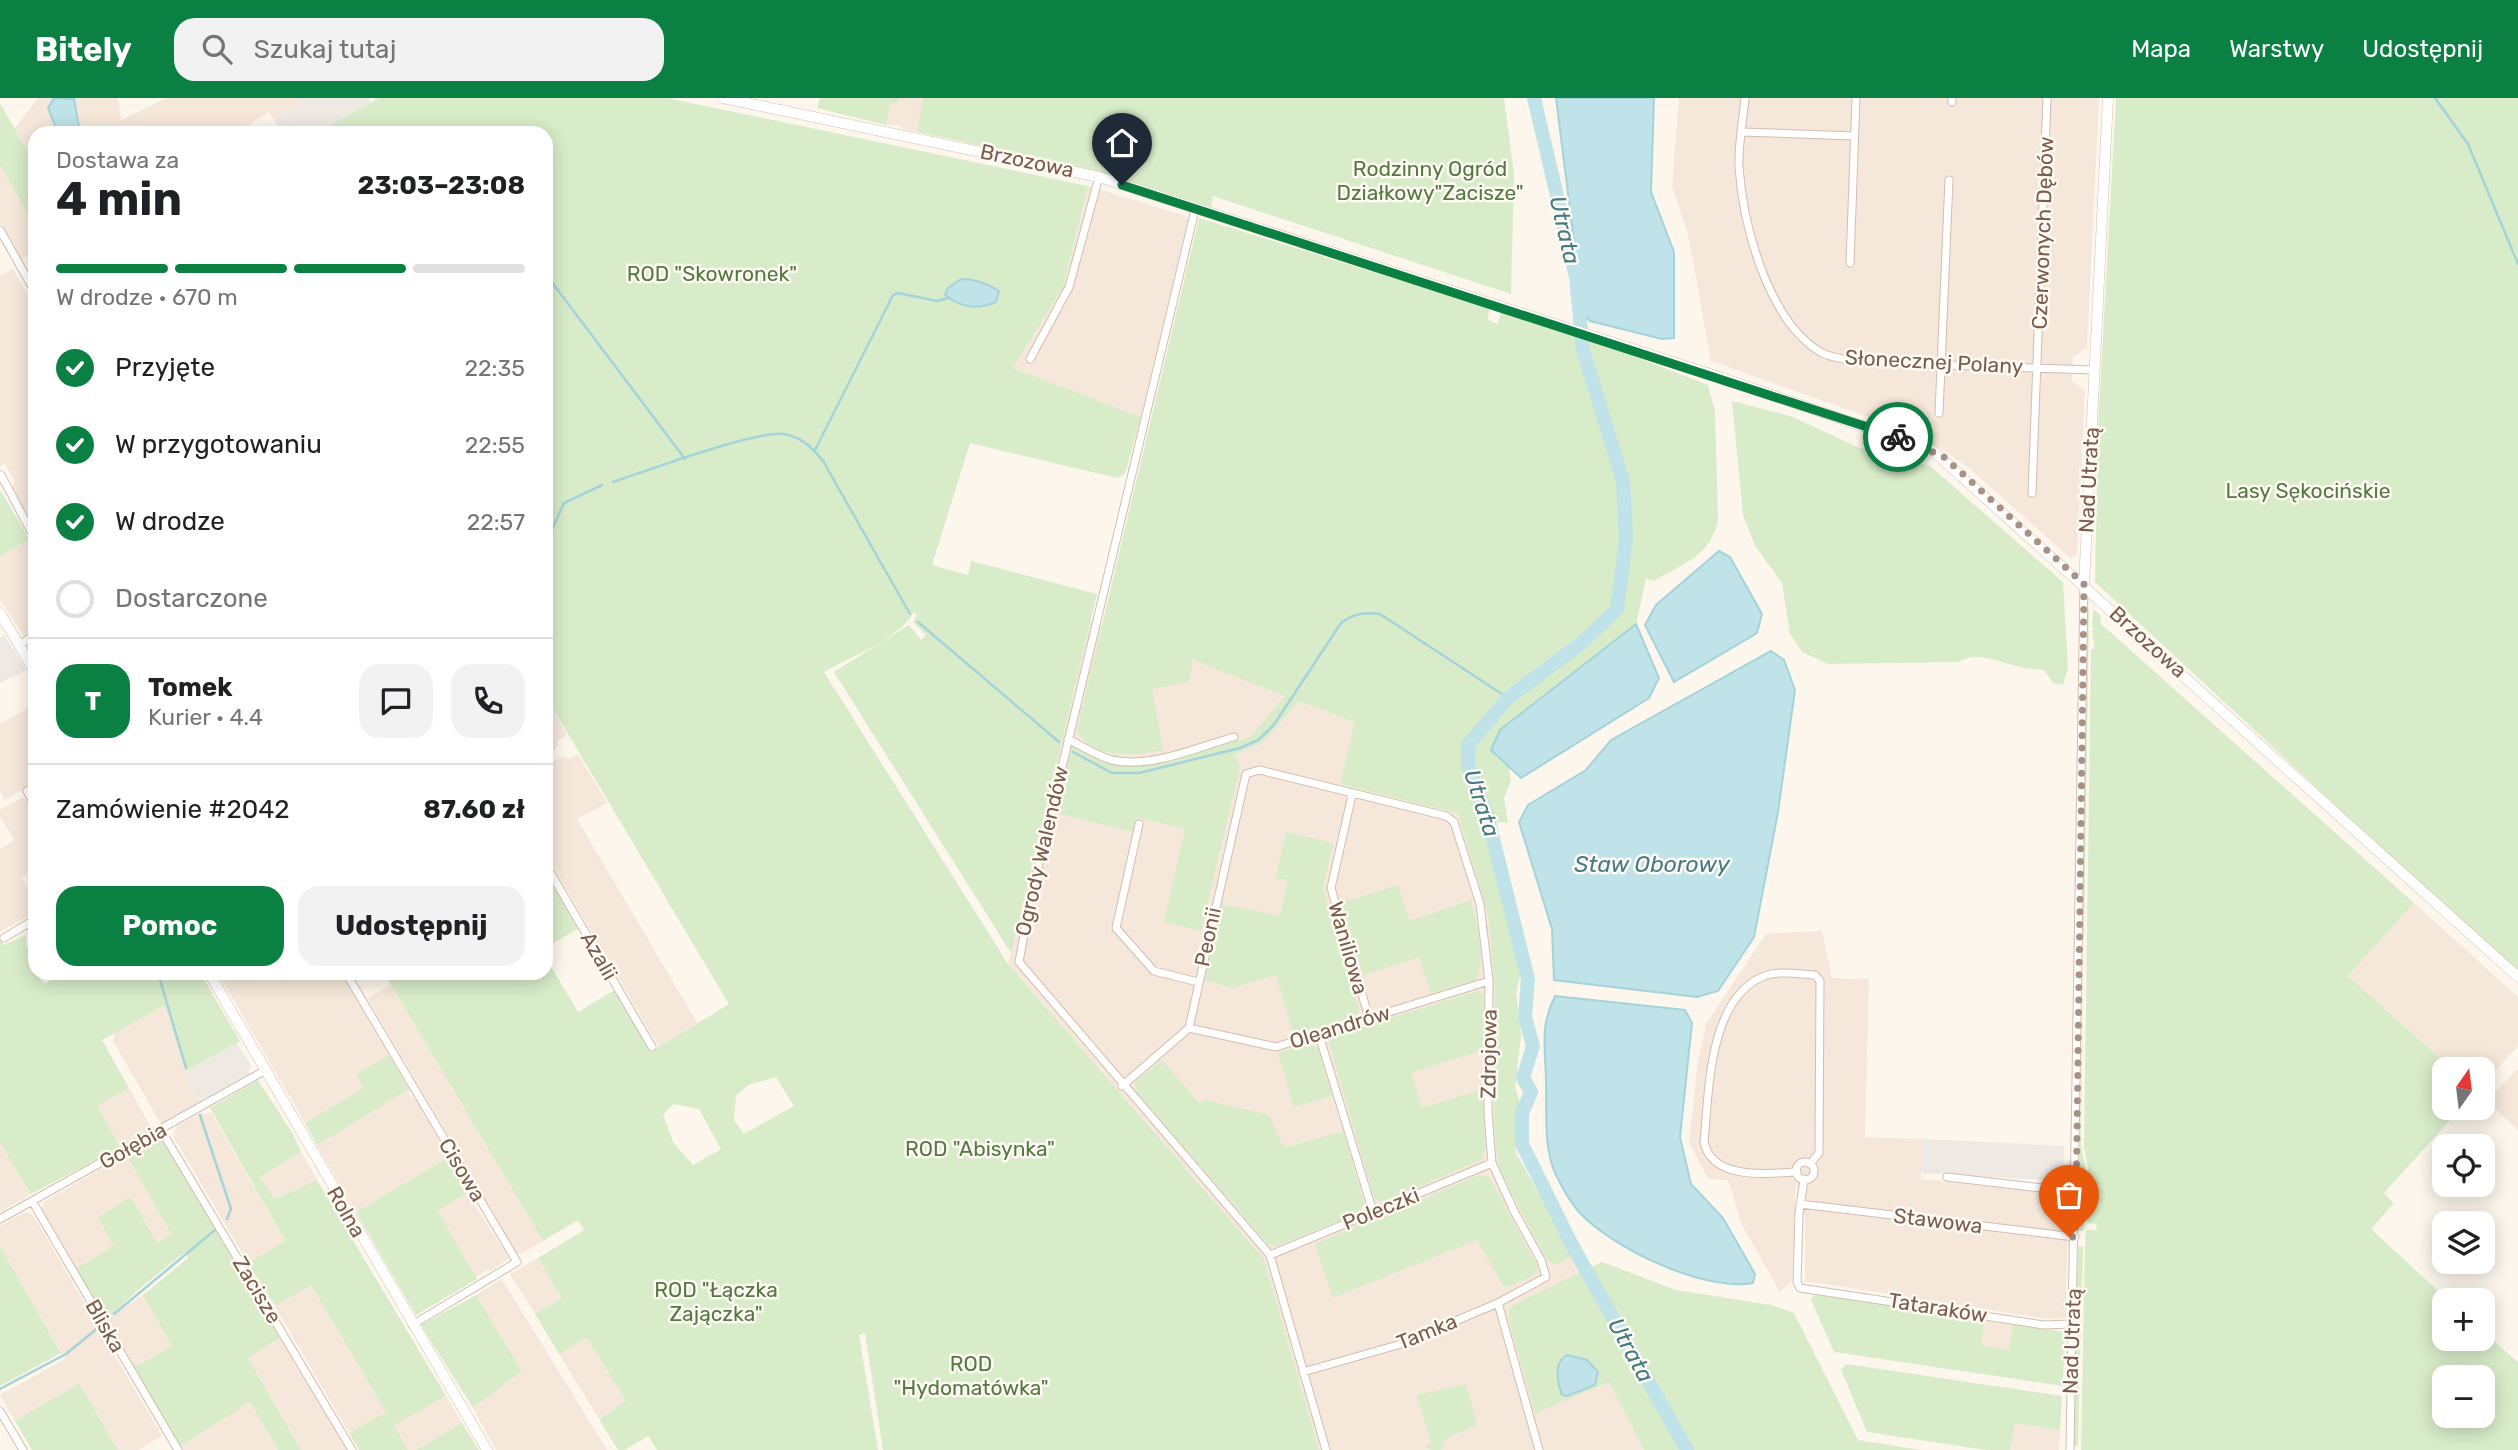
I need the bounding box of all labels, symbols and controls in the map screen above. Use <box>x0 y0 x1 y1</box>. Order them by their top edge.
search box <box>174 18 664 81</box>
text: Bitely <box>35 30 132 69</box>
icon: search <box>198 30 236 68</box>
text: Szukaj tutaj <box>254 34 396 65</box>
text: Mapa <box>2131 35 2191 63</box>
text: Warstwy <box>2229 35 2324 63</box>
text: Udostępnij <box>2362 35 2483 63</box>
pin <box>1092 113 1152 185</box>
icon: home <box>1103 124 1141 162</box>
street label: Czerwonych Dębów <box>2027 136 2058 330</box>
street label: Brzozowa <box>978 138 1076 183</box>
text: Dostawa za <box>56 146 179 174</box>
park label: Rodzinny Ogród Działkowy"Zacisze" <box>1336 156 1524 205</box>
text: 23:03–23:08 <box>358 170 525 201</box>
text: 4 min <box>56 172 182 227</box>
water label: Utrata <box>1544 193 1586 267</box>
park label: ROD "Skowronek" <box>627 261 797 286</box>
text: W drodze · 670 m <box>56 283 238 311</box>
street label: Słonecznej Polany <box>1844 344 2024 379</box>
icon: check <box>56 349 94 387</box>
text: Przyjęte <box>115 352 215 383</box>
text: 22:35 <box>465 354 525 382</box>
courier <box>1863 402 1933 472</box>
icon: bike <box>1879 418 1917 456</box>
icon: check <box>56 426 94 464</box>
street label: Nad Utratą <box>2073 426 2104 533</box>
text: W przygotowaniu <box>115 429 322 460</box>
text: 22:55 <box>465 431 525 459</box>
park label: Lasy Sękocińskie <box>2226 478 2390 503</box>
icon: check <box>56 503 94 541</box>
text: W drodze <box>115 506 225 537</box>
text: 22:57 <box>467 508 525 536</box>
text: Dostarczone <box>115 583 268 614</box>
street label: Brzozowa <box>2105 601 2192 683</box>
button: chat <box>359 664 433 738</box>
button: phone <box>451 664 525 738</box>
text: Tomek <box>148 672 232 703</box>
text: T <box>85 686 101 717</box>
text: Kurier · 4.4 <box>148 703 263 731</box>
street label: Ogrody Walendów <box>1010 763 1073 938</box>
water label: Utrata <box>1458 766 1506 840</box>
text: Zamówienie #2042 <box>56 794 290 825</box>
text: 87.60 zł <box>423 794 525 825</box>
water label: Staw Oborowy <box>1574 850 1731 878</box>
button: Pomoc <box>56 886 284 966</box>
button: Udostępnij <box>298 886 525 966</box>
street label: Waniliowa <box>1323 898 1374 997</box>
street label: Peonii <box>1189 905 1226 969</box>
street label: Azalii <box>576 927 623 984</box>
street label: Oleandrów <box>1286 999 1394 1054</box>
street label: Zdrojowa <box>1475 1009 1502 1099</box>
north arrow <box>2432 1057 2496 1120</box>
map controls <box>2432 1057 2495 1428</box>
street label: Gołębia <box>95 1117 171 1174</box>
street label: Cisowa <box>434 1133 491 1206</box>
button: locate <box>2432 1134 2495 1197</box>
park label: ROD "Abisynka" <box>905 1136 1055 1161</box>
pin <box>2039 1165 2099 1237</box>
icon: bag <box>2050 1176 2088 1214</box>
street label: Rolna <box>322 1182 371 1242</box>
street label: Poleczki <box>1339 1182 1423 1235</box>
street label: Stawowa <box>1892 1203 1984 1238</box>
button: layers <box>2432 1211 2495 1274</box>
street label: Zacisze <box>228 1252 287 1328</box>
park label: ROD "Łączka Zajączka" <box>654 1277 778 1326</box>
street label: Tataraków <box>1887 1287 1989 1328</box>
street label: Nad Utratą <box>2057 1288 2086 1394</box>
button: + <box>2432 1288 2495 1351</box>
street label: Bliska <box>80 1295 131 1357</box>
street label: Tamka <box>1393 1308 1461 1355</box>
water label: Utrata <box>1602 1313 1660 1387</box>
park label: ROD "Hydomatówka" <box>893 1351 1049 1400</box>
button: − <box>2432 1365 2495 1428</box>

